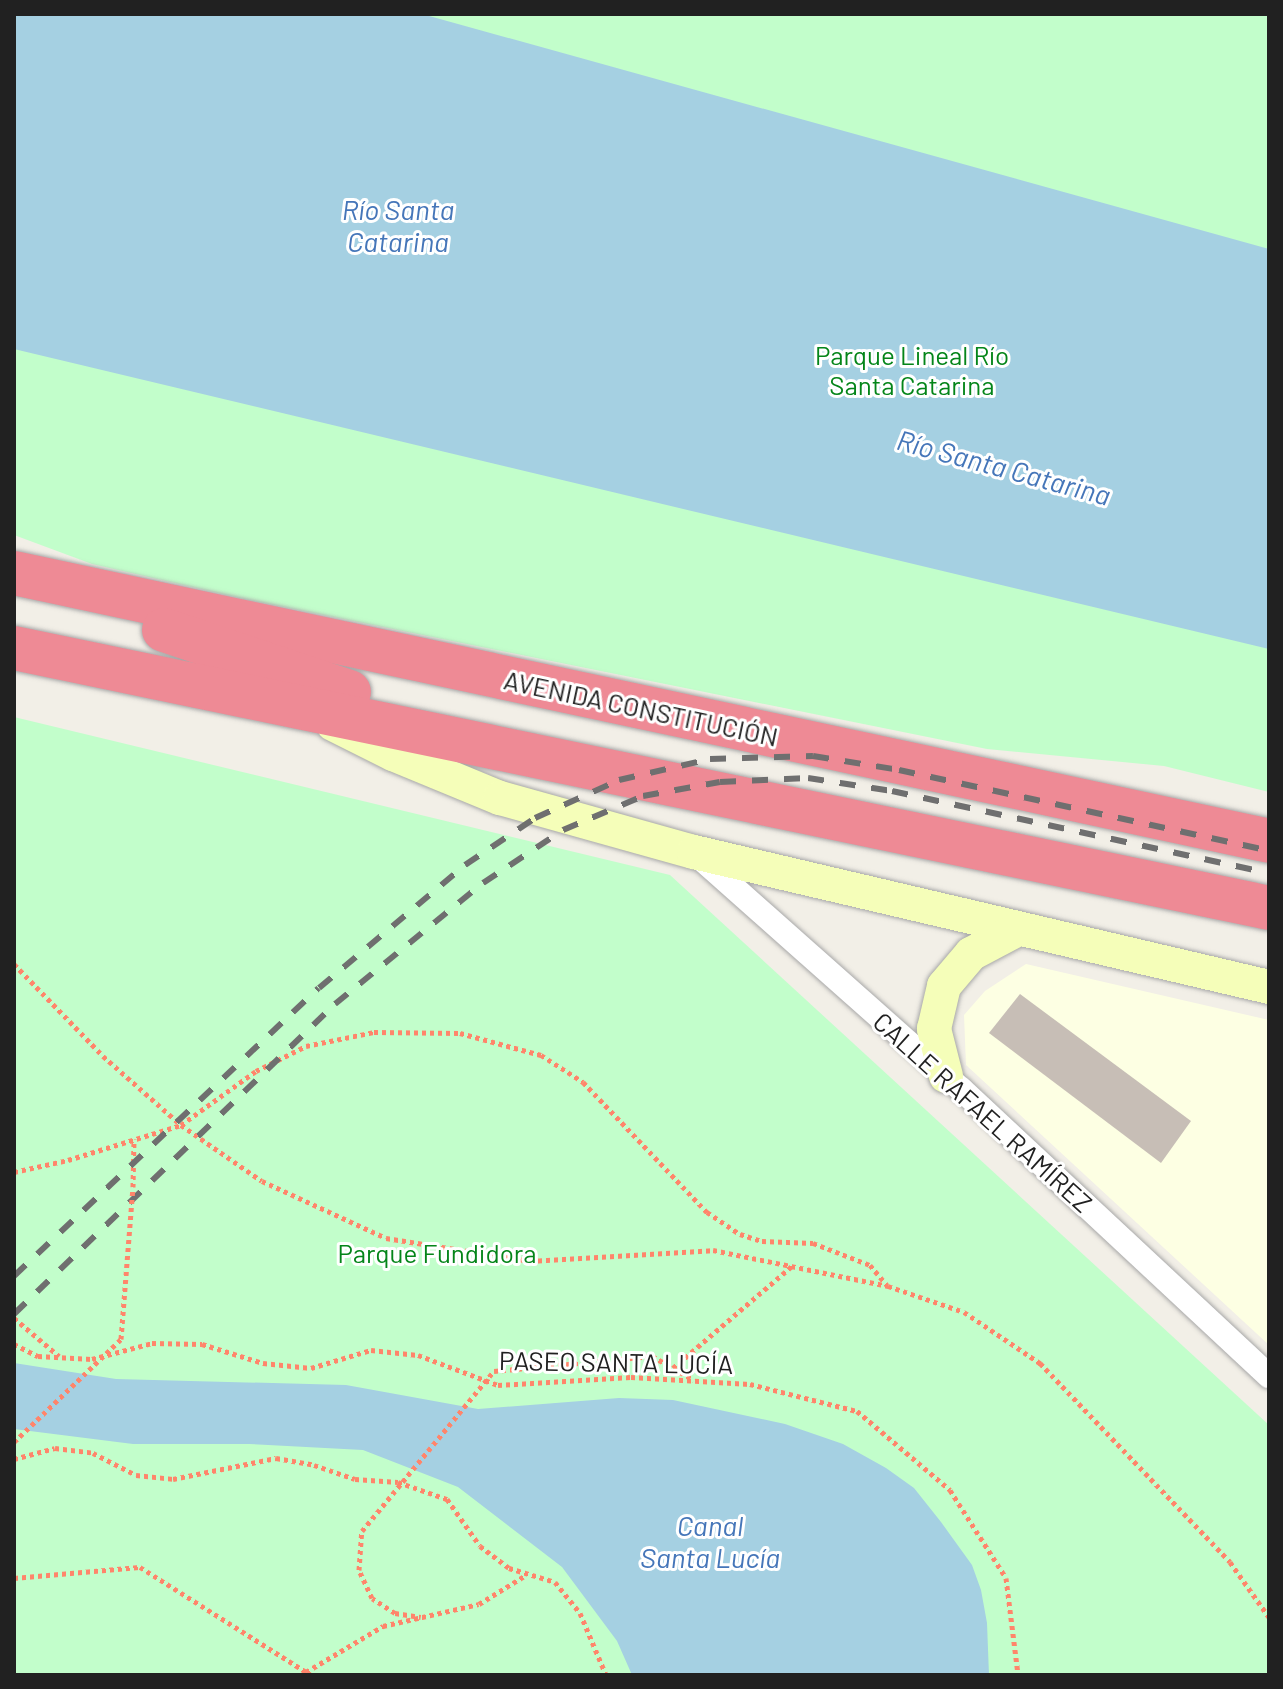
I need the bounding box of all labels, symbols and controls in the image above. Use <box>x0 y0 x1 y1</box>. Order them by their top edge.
water label: Río Santa Catarina <box>342 192 454 258</box>
park label: Parque Lineal Río Santa Catarina <box>815 339 1009 400</box>
water label: Río Santa Catarina <box>894 422 1114 512</box>
street label: AVENIDA CONSTITUCIÓN <box>501 664 781 752</box>
street label: CALLE RAFAEL RAMÍREZ <box>867 1006 1099 1218</box>
park label: Parque Fundidora <box>337 1237 537 1269</box>
street label: PASEO SANTA LUCÍA <box>499 1344 733 1380</box>
water label: Canal Santa Lucía <box>640 1508 780 1574</box>

